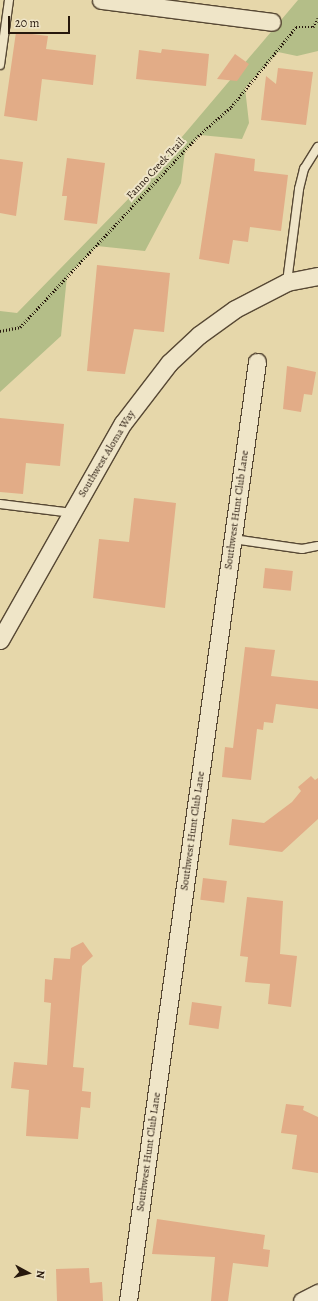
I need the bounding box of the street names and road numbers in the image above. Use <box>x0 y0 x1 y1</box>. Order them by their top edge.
street label: Fanno Creek Trail <box>124 136 188 202</box>
street label: Southwest Aloma Way <box>76 408 138 500</box>
street label: Southwest Hunt Club Lane <box>222 450 252 570</box>
street label: Southwest Hunt Club Lane <box>178 771 208 891</box>
street label: Southwest Hunt Club Lane <box>134 1092 164 1212</box>

